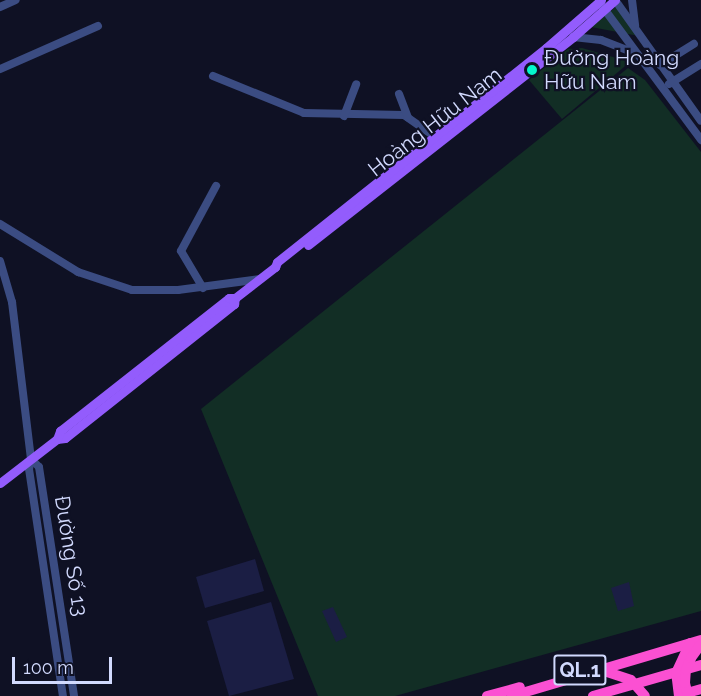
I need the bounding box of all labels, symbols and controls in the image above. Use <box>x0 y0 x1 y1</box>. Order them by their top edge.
place label: Đường Hoàng Hữu Nam <box>544 45 679 95</box>
street label: Hoàng Hữu Nam <box>363 62 507 182</box>
marker: Đường Hoàng Hữu Nam <box>525 63 539 77</box>
street label: Đường Số 13 <box>49 494 93 618</box>
scale bar <box>15 645 116 683</box>
road number: QL.1 <box>553 653 607 687</box>
text: 100 m <box>23 657 74 678</box>

